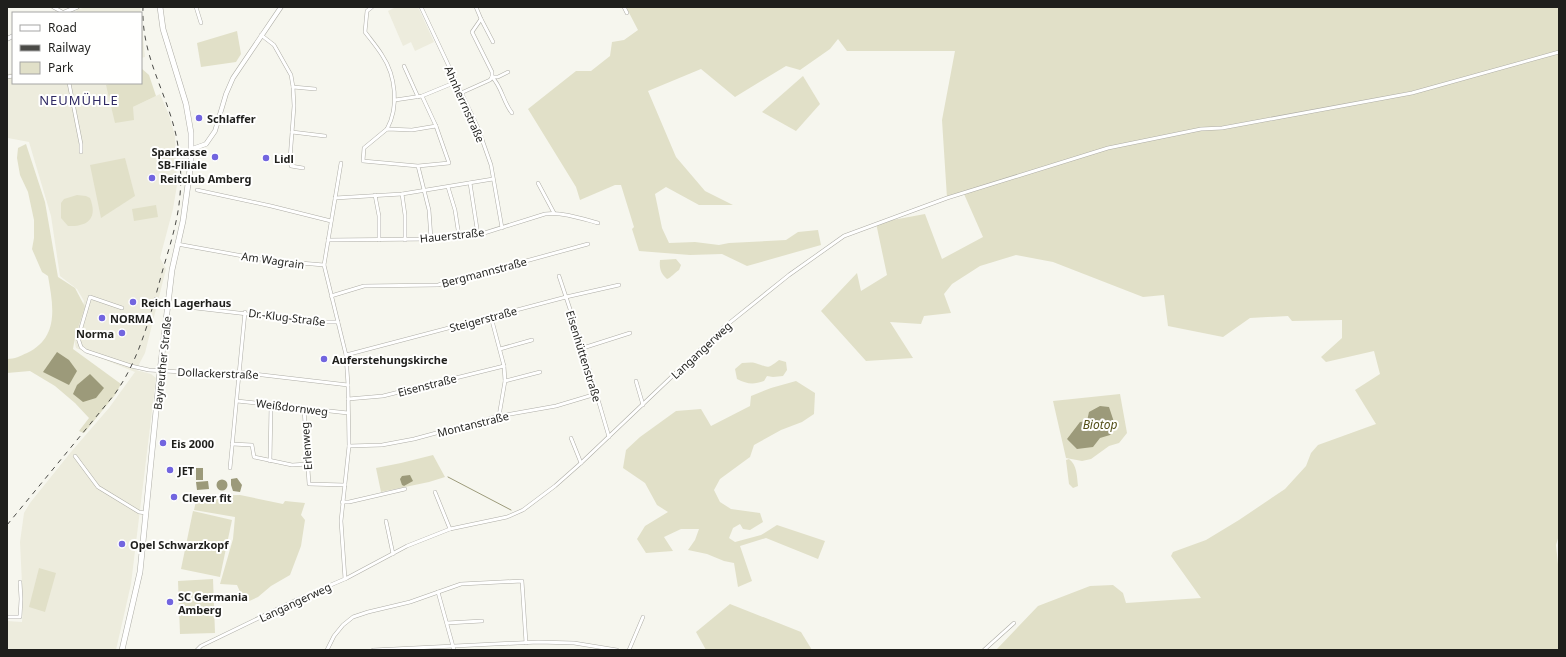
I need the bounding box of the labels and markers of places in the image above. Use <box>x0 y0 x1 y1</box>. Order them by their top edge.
place label: Schlaffer <box>207 111 256 126</box>
marker: Schlaffer <box>194 113 204 123</box>
place label: Sparkasse SB-Filiale <box>151 144 207 172</box>
place label: Lidl <box>274 151 294 166</box>
marker: Sparkasse SB-Filiale <box>210 152 220 162</box>
marker: Lidl <box>261 153 271 163</box>
place label: Reitclub Amberg <box>160 171 251 186</box>
marker: Reitclub Amberg <box>147 173 157 183</box>
place label: Reich Lagerhaus <box>141 295 232 310</box>
marker: Reich Lagerhaus <box>128 297 138 307</box>
place label: NORMA <box>110 311 153 326</box>
marker: NORMA <box>97 313 107 323</box>
place label: Norma <box>76 326 114 341</box>
marker: Norma <box>117 328 127 338</box>
place label: Auferstehungskirche <box>332 352 448 367</box>
marker: Auferstehungskirche <box>319 354 329 364</box>
place label: Eis 2000 <box>171 436 214 451</box>
marker: Eis 2000 <box>158 438 168 448</box>
place label: JET <box>177 463 195 478</box>
marker: JET <box>165 465 175 475</box>
place label: Clever fit <box>182 490 232 505</box>
marker: Clever fit <box>169 492 179 502</box>
place label: Opel Schwarzkopf <box>130 537 229 552</box>
marker: Opel Schwarzkopf <box>117 539 127 549</box>
place label: SC Germania Amberg <box>178 589 248 617</box>
marker: SC Germania Amberg <box>165 597 175 607</box>

